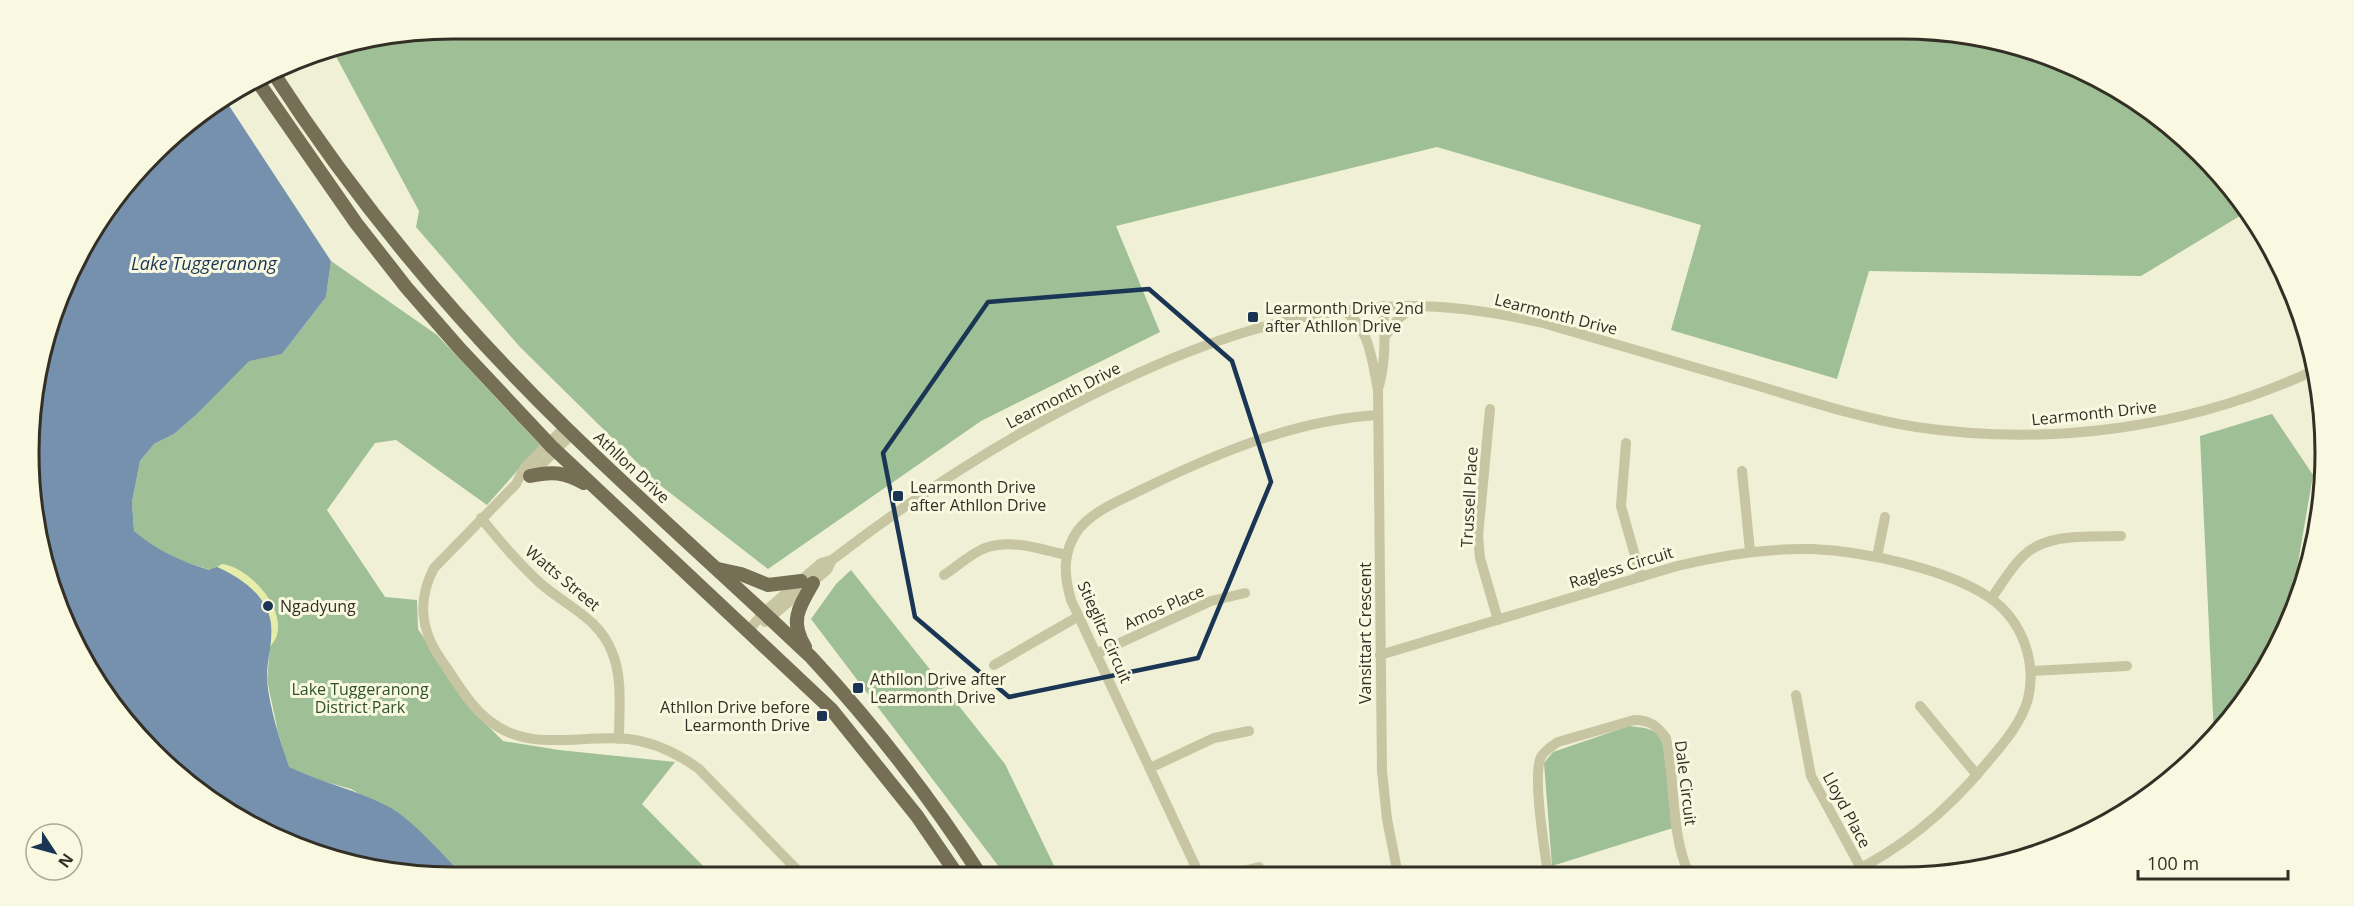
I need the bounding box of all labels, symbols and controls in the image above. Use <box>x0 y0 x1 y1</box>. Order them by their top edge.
water label: Lake Tuggeranong <box>131 251 278 275</box>
street label: Learmonth Drive <box>1492 288 1620 340</box>
place label: Learmonth Drive 2nd after Athllon Drive <box>1265 297 1424 337</box>
marker: Learmonth Drive 2nd after Athllon Drive <box>1246 310 1260 324</box>
street label: Learmonth Drive <box>1002 357 1124 433</box>
street label: Learmonth Drive <box>2030 395 2158 431</box>
street label: Athllon Drive <box>589 426 675 508</box>
street label: Trussell Place <box>1455 446 1483 548</box>
place label: Learmonth Drive after Athllon Drive <box>910 476 1046 516</box>
marker: Learmonth Drive after Athllon Drive <box>891 489 905 503</box>
street label: Watts Street <box>521 540 605 616</box>
street label: Ragless Circuit <box>1566 541 1676 593</box>
street label: Vansittart Crescent <box>1354 562 1376 704</box>
street label: Stieglitz Circuit <box>1073 578 1137 687</box>
street label: Amos Place <box>1120 580 1208 634</box>
place label: Ngadyung <box>280 595 356 617</box>
marker: Ngadyung <box>261 599 275 613</box>
place label: Athllon Drive after Learmonth Drive <box>870 668 1007 708</box>
park label: Lake Tuggeranong District Park <box>291 678 429 718</box>
marker: Athllon Drive after Learmonth Drive <box>851 681 865 695</box>
place label: Athllon Drive before Learmonth Drive <box>660 696 810 736</box>
marker: Athllon Drive before Learmonth Drive <box>815 709 829 723</box>
street label: Dale Circuit <box>1670 739 1702 827</box>
street label: Lloyd Place <box>1818 768 1876 852</box>
north arrow <box>24 822 84 882</box>
scale bar <box>2138 843 2288 881</box>
text: N <box>53 849 79 873</box>
text: 100 m <box>2147 851 2199 875</box>

